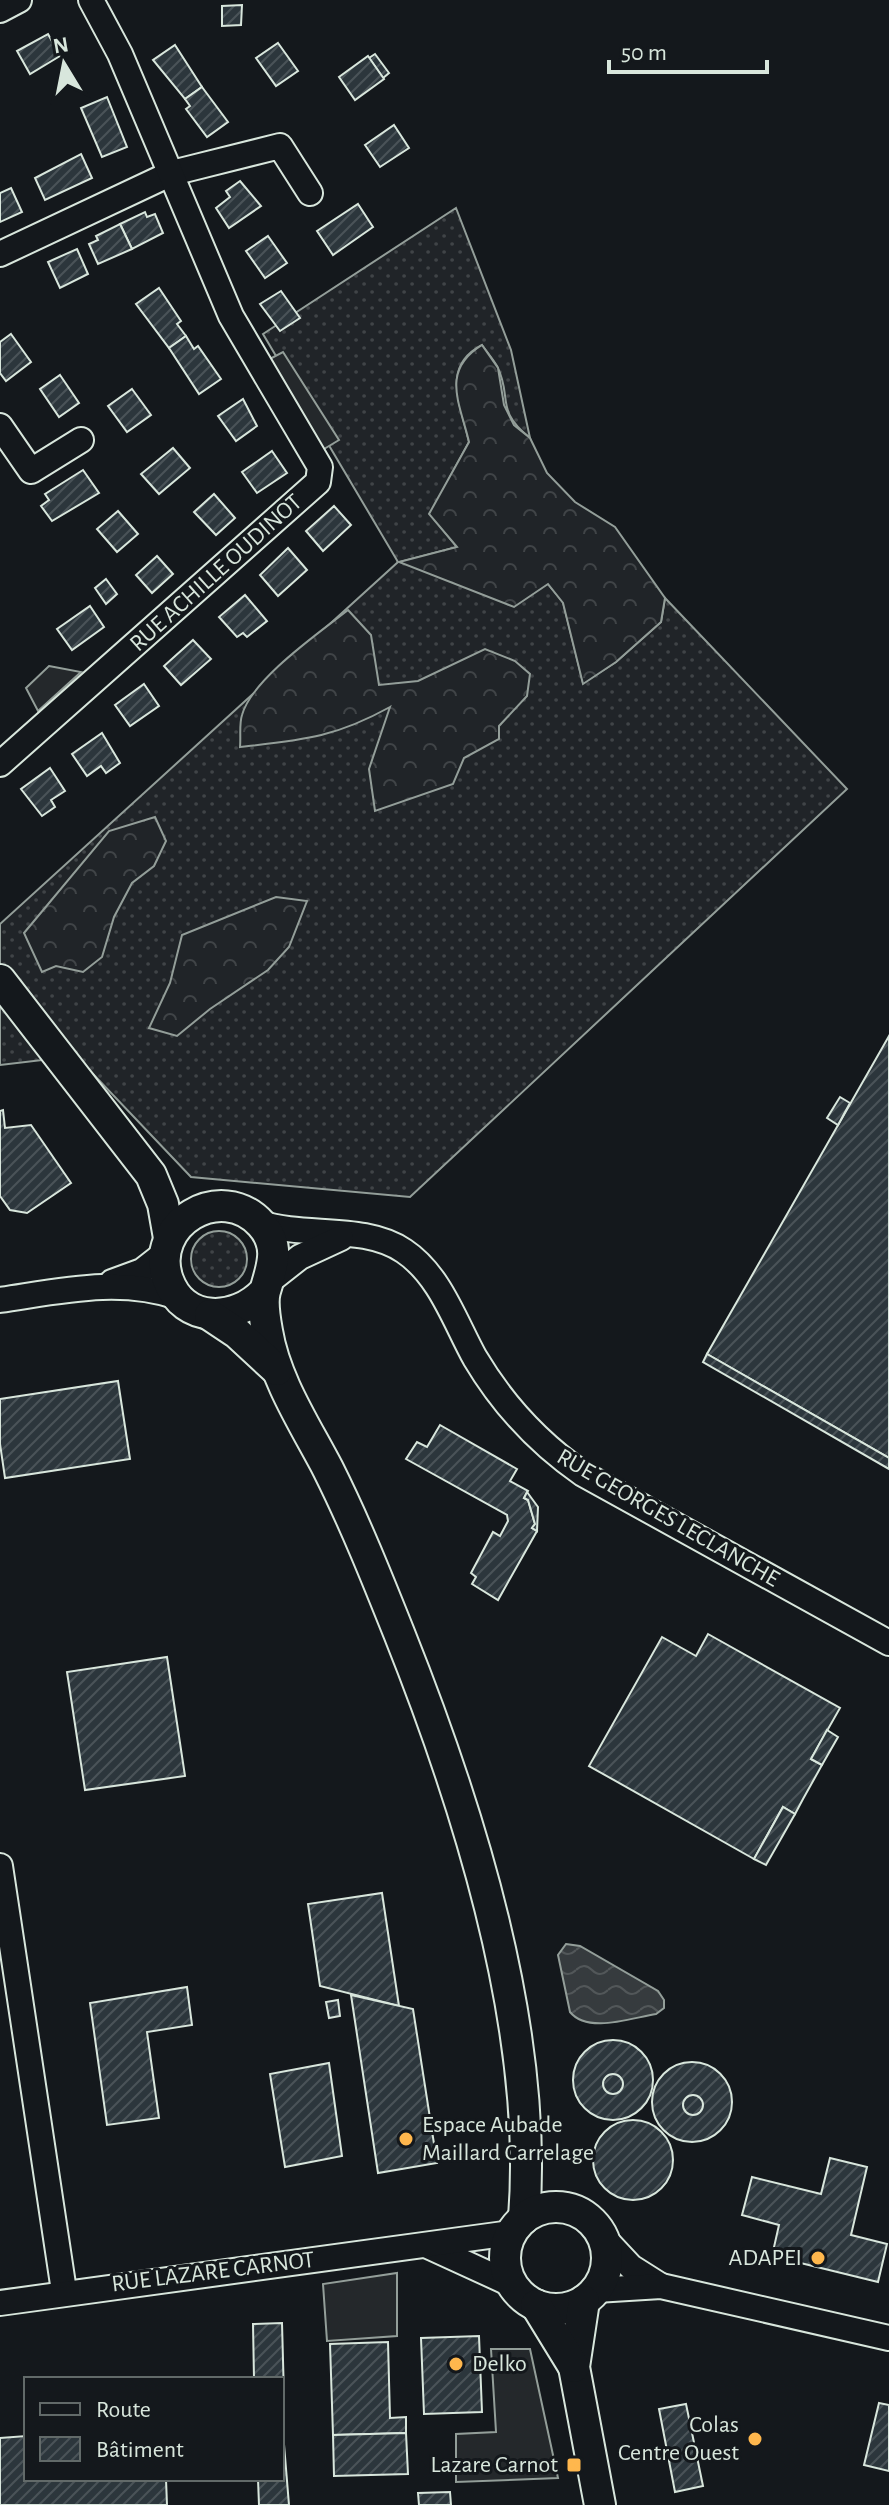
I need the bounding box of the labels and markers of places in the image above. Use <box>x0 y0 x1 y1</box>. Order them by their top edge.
place label: Espace Aubade Maillard Carrelage <box>422 2113 594 2165</box>
marker: Espace Aubade Maillard Carrelage <box>397 2130 415 2148</box>
place label: ADAPEI <box>729 2246 802 2270</box>
marker: ADAPEI <box>809 2249 827 2267</box>
place label: Delko <box>472 2352 527 2376</box>
marker: Delko <box>447 2355 465 2373</box>
place label: Colas Centre Ouest <box>618 2413 739 2465</box>
marker: Colas Centre Ouest <box>746 2430 764 2448</box>
place label: Lazare Carnot <box>431 2453 558 2477</box>
marker: Lazare Carnot <box>565 2456 583 2474</box>

